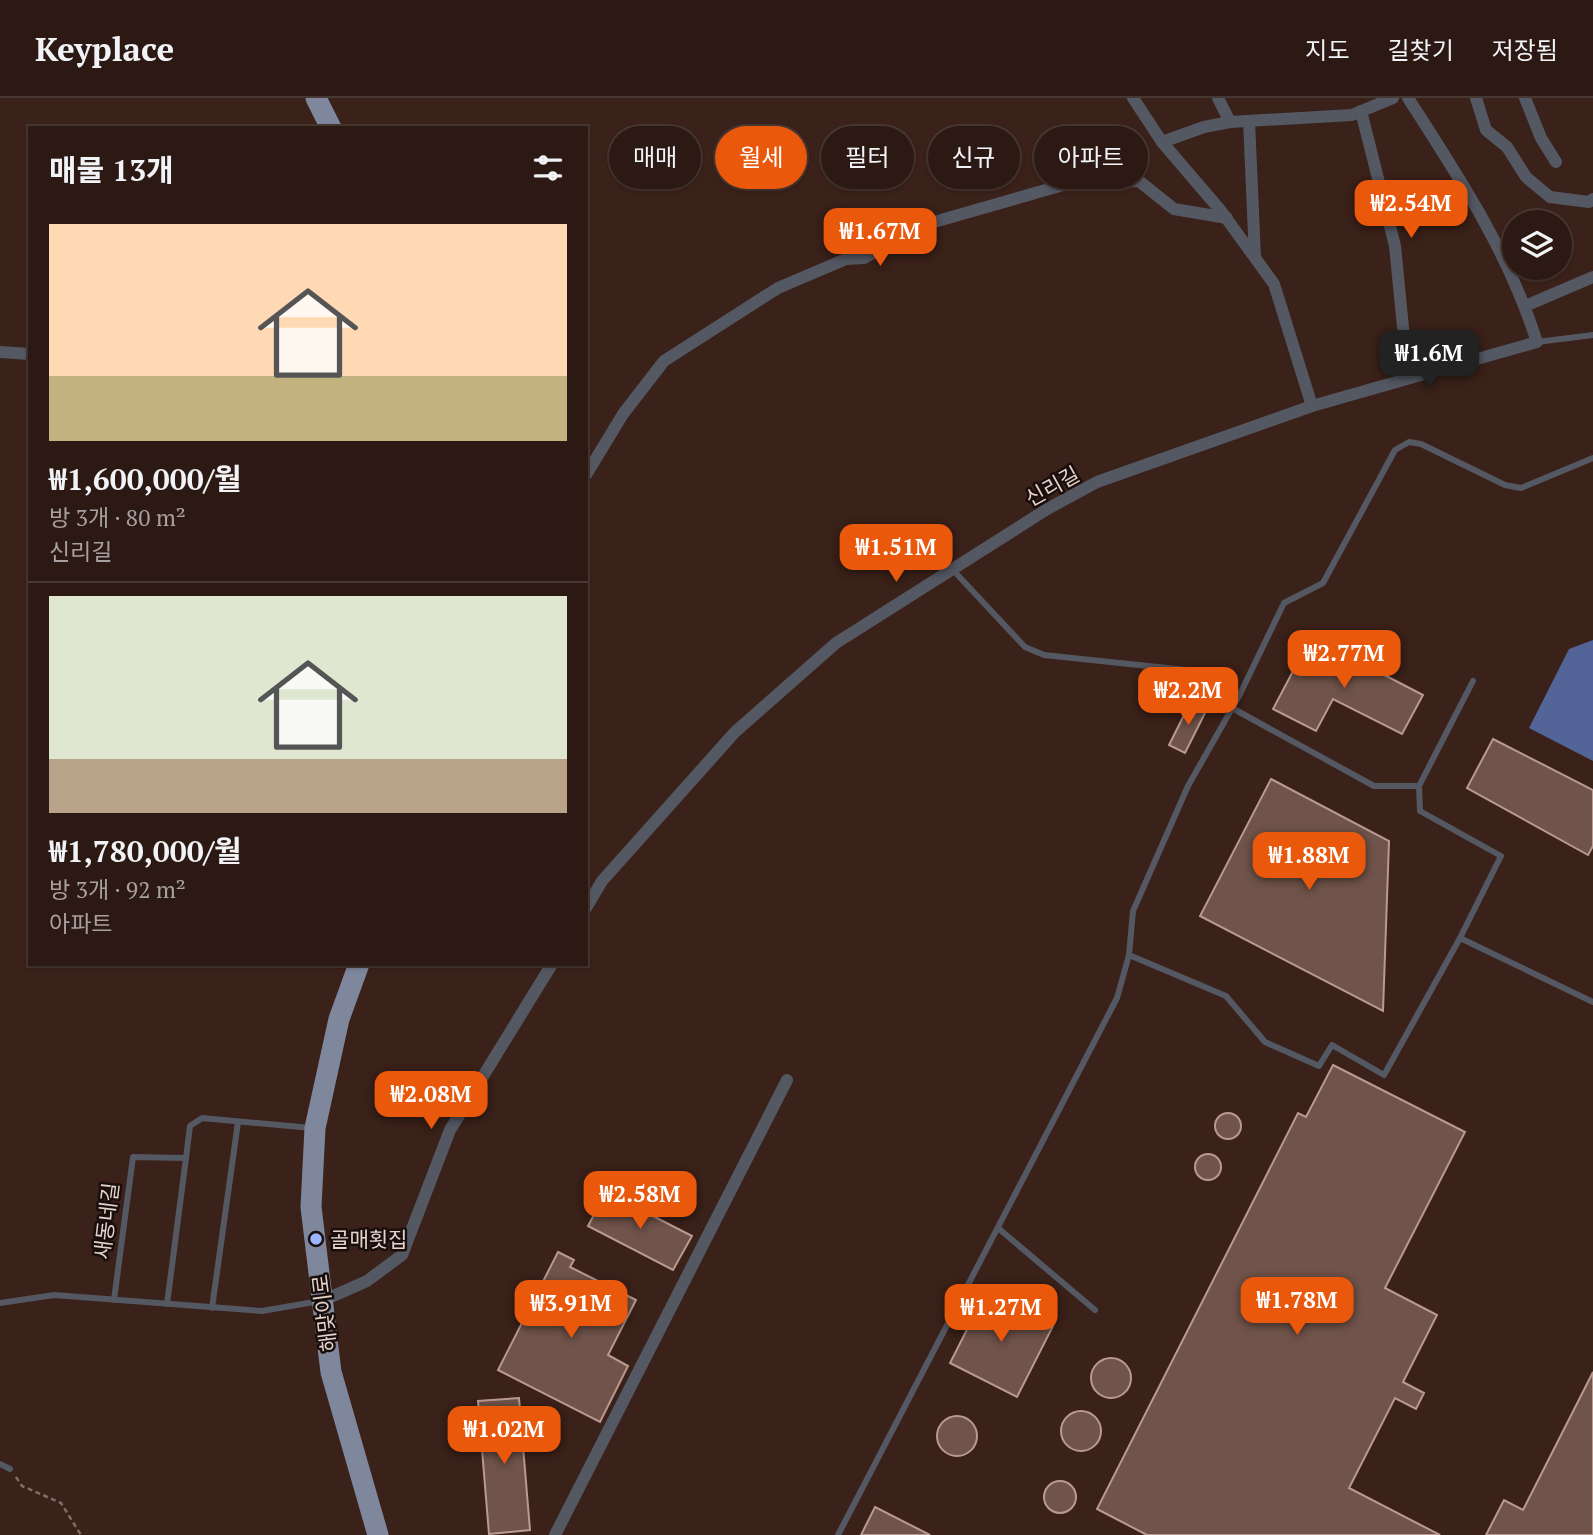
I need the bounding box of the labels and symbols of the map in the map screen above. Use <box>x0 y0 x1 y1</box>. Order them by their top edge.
pin: ₩2.54M <box>1354 180 1468 240</box>
pin: ₩1.67M <box>823 208 937 268</box>
pin: ₩1.6M <box>1380 330 1478 390</box>
street label: 신리길 <box>1020 460 1084 512</box>
pin: ₩1.51M <box>839 524 953 584</box>
pin: ₩2.77M <box>1287 630 1401 690</box>
pin: ₩2.2M <box>1139 668 1237 727</box>
pin: ₩1.88M <box>1252 832 1366 892</box>
pin: ₩2.08M <box>374 1072 488 1131</box>
pin: ₩2.58M <box>583 1172 697 1231</box>
street label: 새동네길 <box>87 1181 125 1261</box>
place label: 골매횟집 <box>330 1225 407 1253</box>
marker: 골매횟집 <box>308 1231 324 1247</box>
street label: 해맞이로 <box>305 1273 343 1353</box>
pin: ₩1.78M <box>1240 1278 1354 1337</box>
pin: ₩3.91M <box>514 1280 628 1340</box>
pin: ₩1.27M <box>944 1284 1058 1344</box>
pin: ₩1.02M <box>447 1406 561 1466</box>

